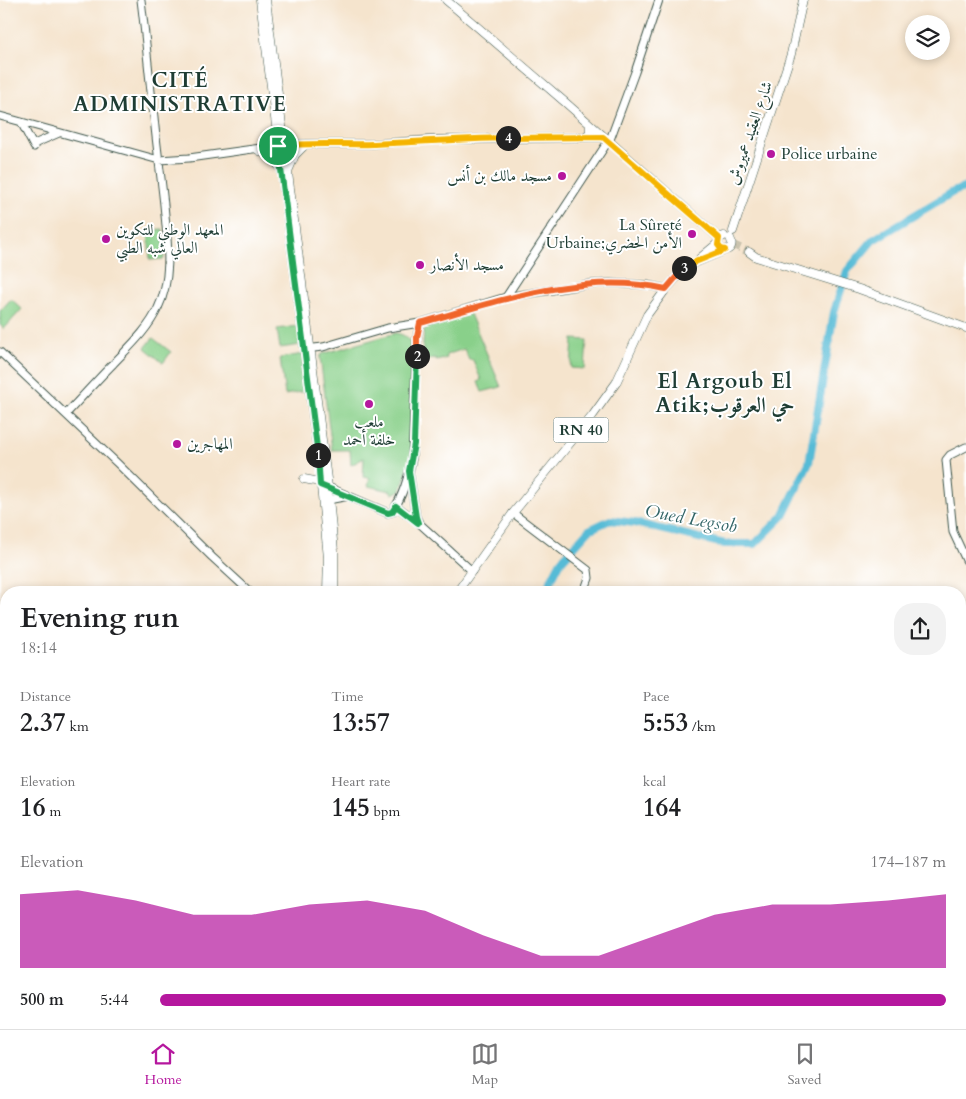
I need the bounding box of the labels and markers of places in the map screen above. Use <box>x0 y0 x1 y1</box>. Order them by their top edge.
pin <box>257 125 299 167</box>
pin: 4 <box>496 126 520 150</box>
place label: Police urbaine <box>781 143 878 165</box>
marker: Police urbaine <box>765 148 777 160</box>
place label: مسجد مالك بن أنس <box>447 164 552 187</box>
marker: مسجد مالك بن أنس <box>556 170 568 182</box>
place label: La Sûreté Urbaine;الأمن الحضري <box>546 214 682 255</box>
place label: المعهد الوطني للتكوين العالي شبه الطبي <box>116 219 223 263</box>
marker: La Sûreté Urbaine;الأمن الحضري <box>686 228 698 240</box>
marker: المعهد الوطني للتكوين العالي شبه الطبي <box>100 233 112 245</box>
place label: مسجد الأنصار <box>428 253 504 276</box>
pin: 3 <box>672 256 696 280</box>
marker: مسجد الأنصار <box>414 259 426 271</box>
pin: 2 <box>404 344 430 368</box>
marker: ملعب خلفة أحمد <box>363 398 375 410</box>
place label: ملعب خلفة أحمد <box>343 411 395 451</box>
place label: المهاجرين <box>187 433 233 455</box>
marker: المهاجرين <box>171 438 183 450</box>
pin: 1 <box>306 442 330 468</box>

